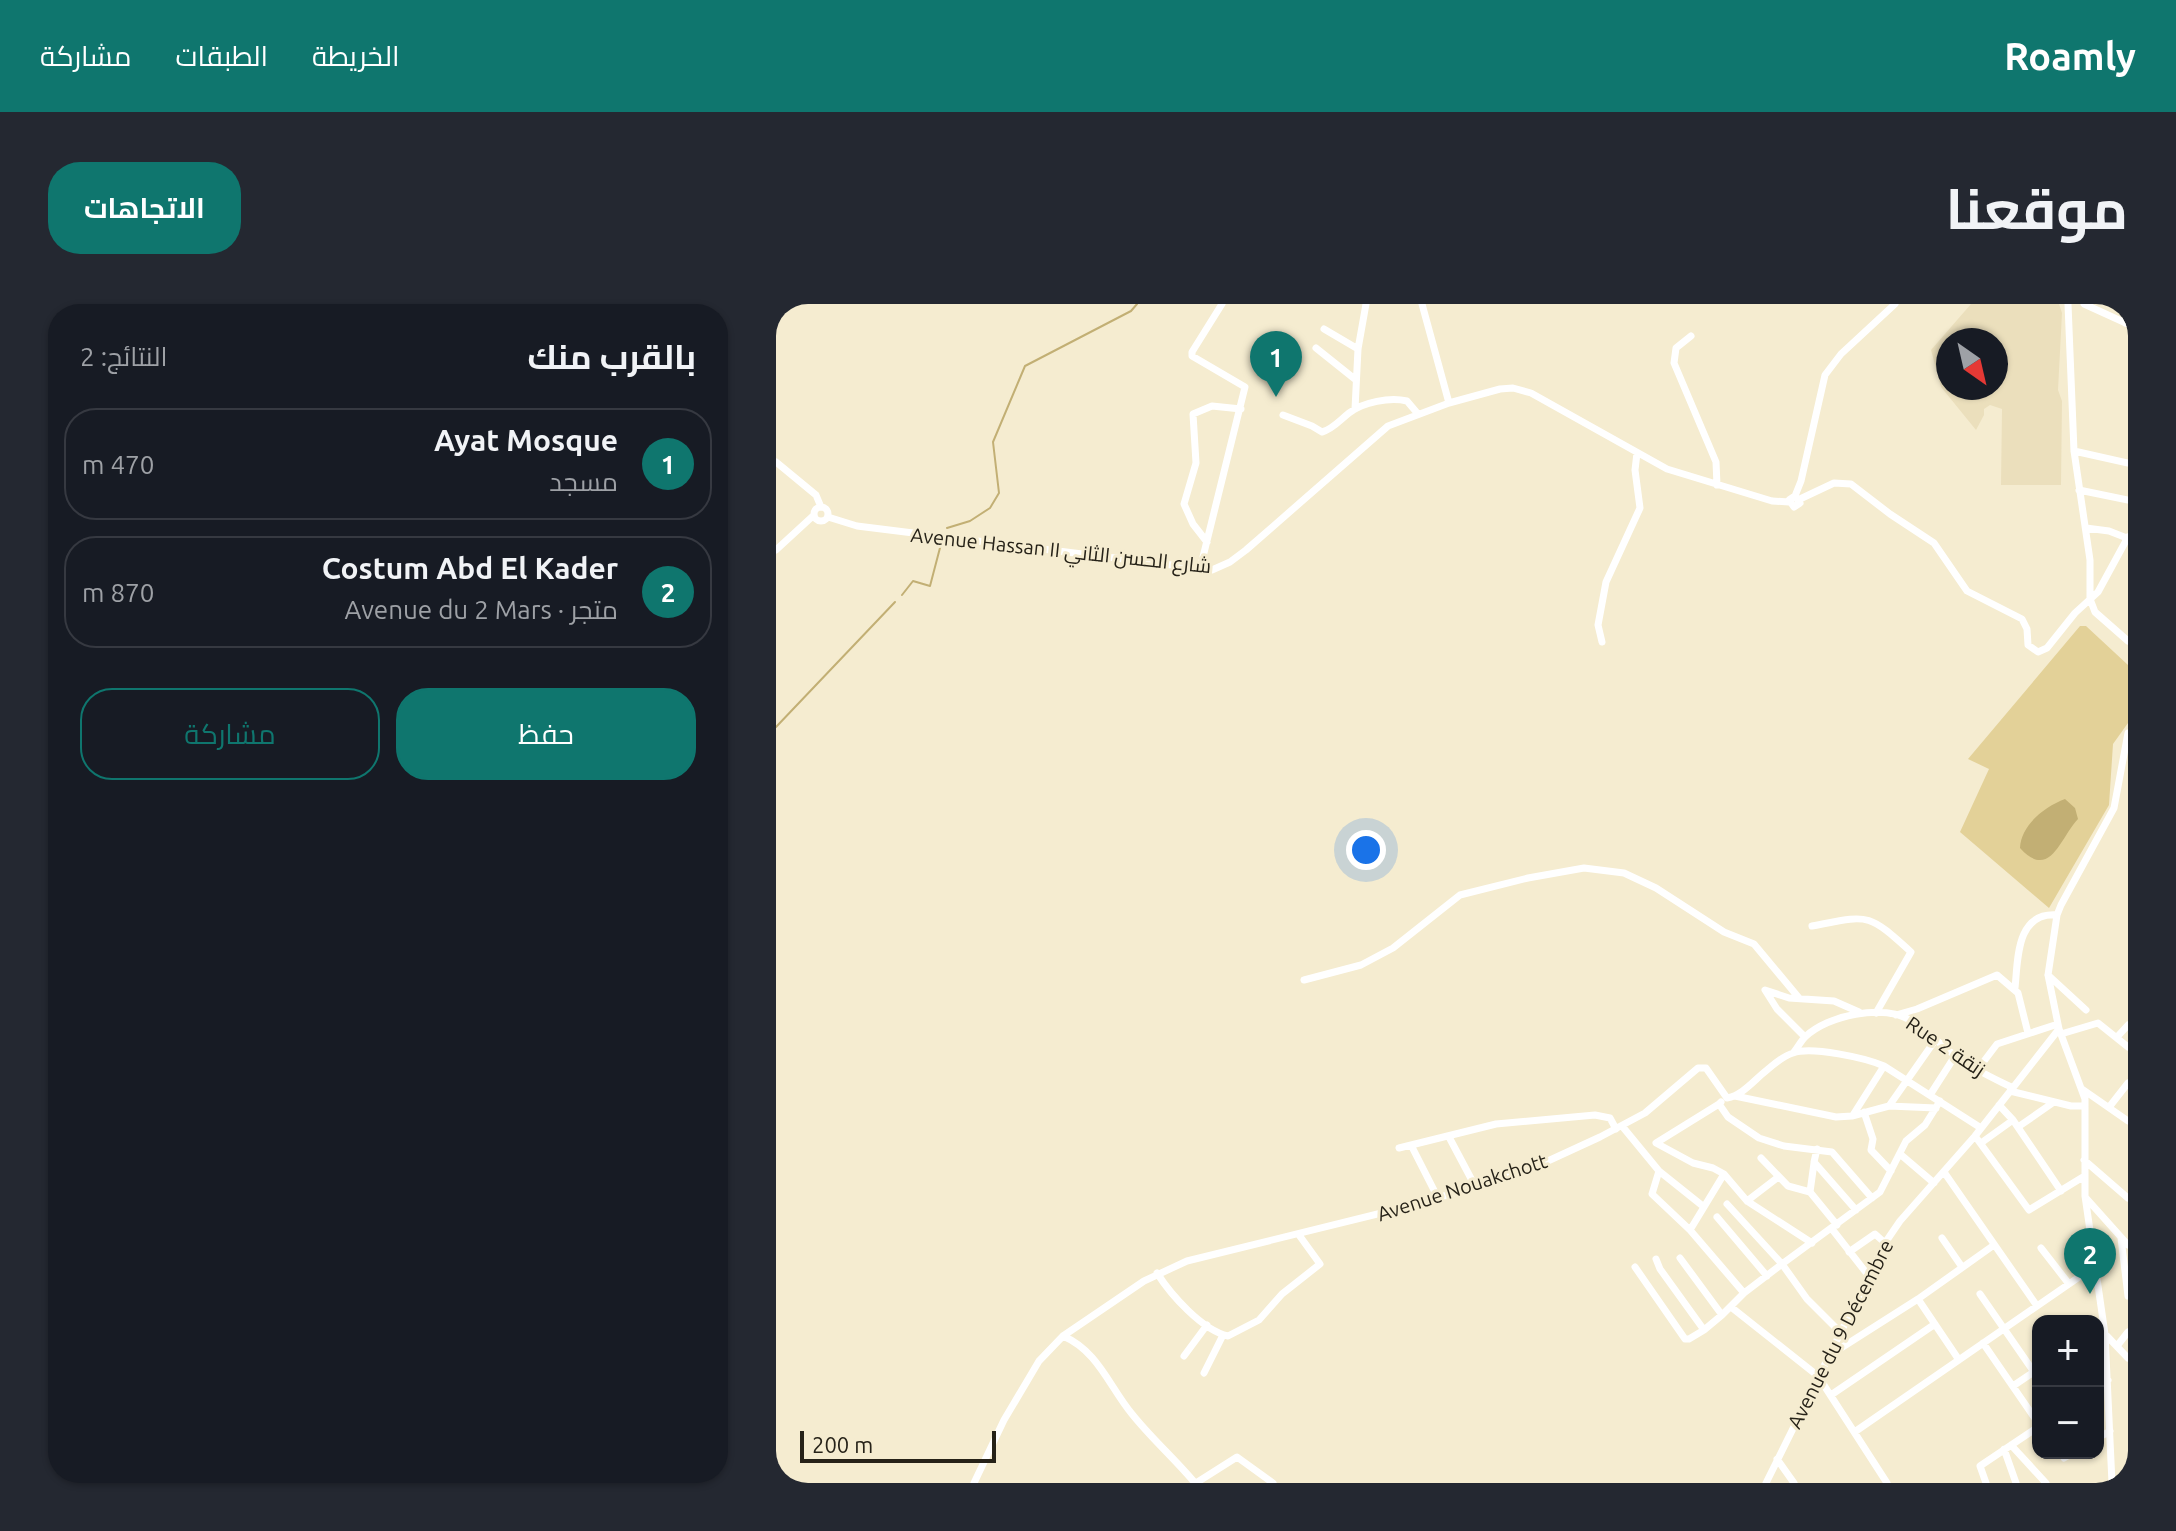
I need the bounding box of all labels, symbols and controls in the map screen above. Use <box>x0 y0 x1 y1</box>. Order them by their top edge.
text: Roamly <box>2004 35 2136 77</box>
text: مشاركة <box>40 40 131 71</box>
text: الطبقات <box>175 40 268 71</box>
text: الخريطة <box>312 40 399 71</box>
button: الاتجاهات <box>48 162 241 254</box>
text: موقعنا <box>1945 177 2128 240</box>
north arrow <box>1936 328 2008 400</box>
pin: 1 <box>1250 331 1302 397</box>
text: بالقرب منك <box>528 337 696 375</box>
text: النتائج: 2 <box>80 342 167 371</box>
text: Ayat Mosque <box>434 423 618 457</box>
text: 470 m <box>82 450 154 479</box>
text: 1 <box>661 450 675 479</box>
text: مسجد <box>549 467 618 496</box>
street label: Avenue Hassan II شارع الحسن الثاني <box>909 523 1212 582</box>
text: Costum Abd El Kader <box>322 551 618 585</box>
text: 870 m <box>82 578 154 607</box>
text: 2 <box>661 578 675 607</box>
text: متجر · Avenue du 2 Mars <box>345 595 618 624</box>
button: مشاركة <box>80 688 380 780</box>
button: حفظ <box>396 688 696 780</box>
your location <box>1346 830 1386 870</box>
street label: Rue 2 زنقة <box>1902 1011 1990 1082</box>
street label: Avenue Nouakchott <box>1374 1149 1550 1225</box>
pin: 2 <box>2064 1228 2116 1294</box>
street label: Avenue du 9 Décembre <box>1782 1236 1898 1432</box>
map controls <box>2032 1315 2104 1459</box>
button: + <box>2032 1315 2104 1387</box>
button: − <box>2032 1387 2104 1459</box>
scale bar <box>800 1427 996 1463</box>
text: 200 m <box>812 1432 873 1457</box>

